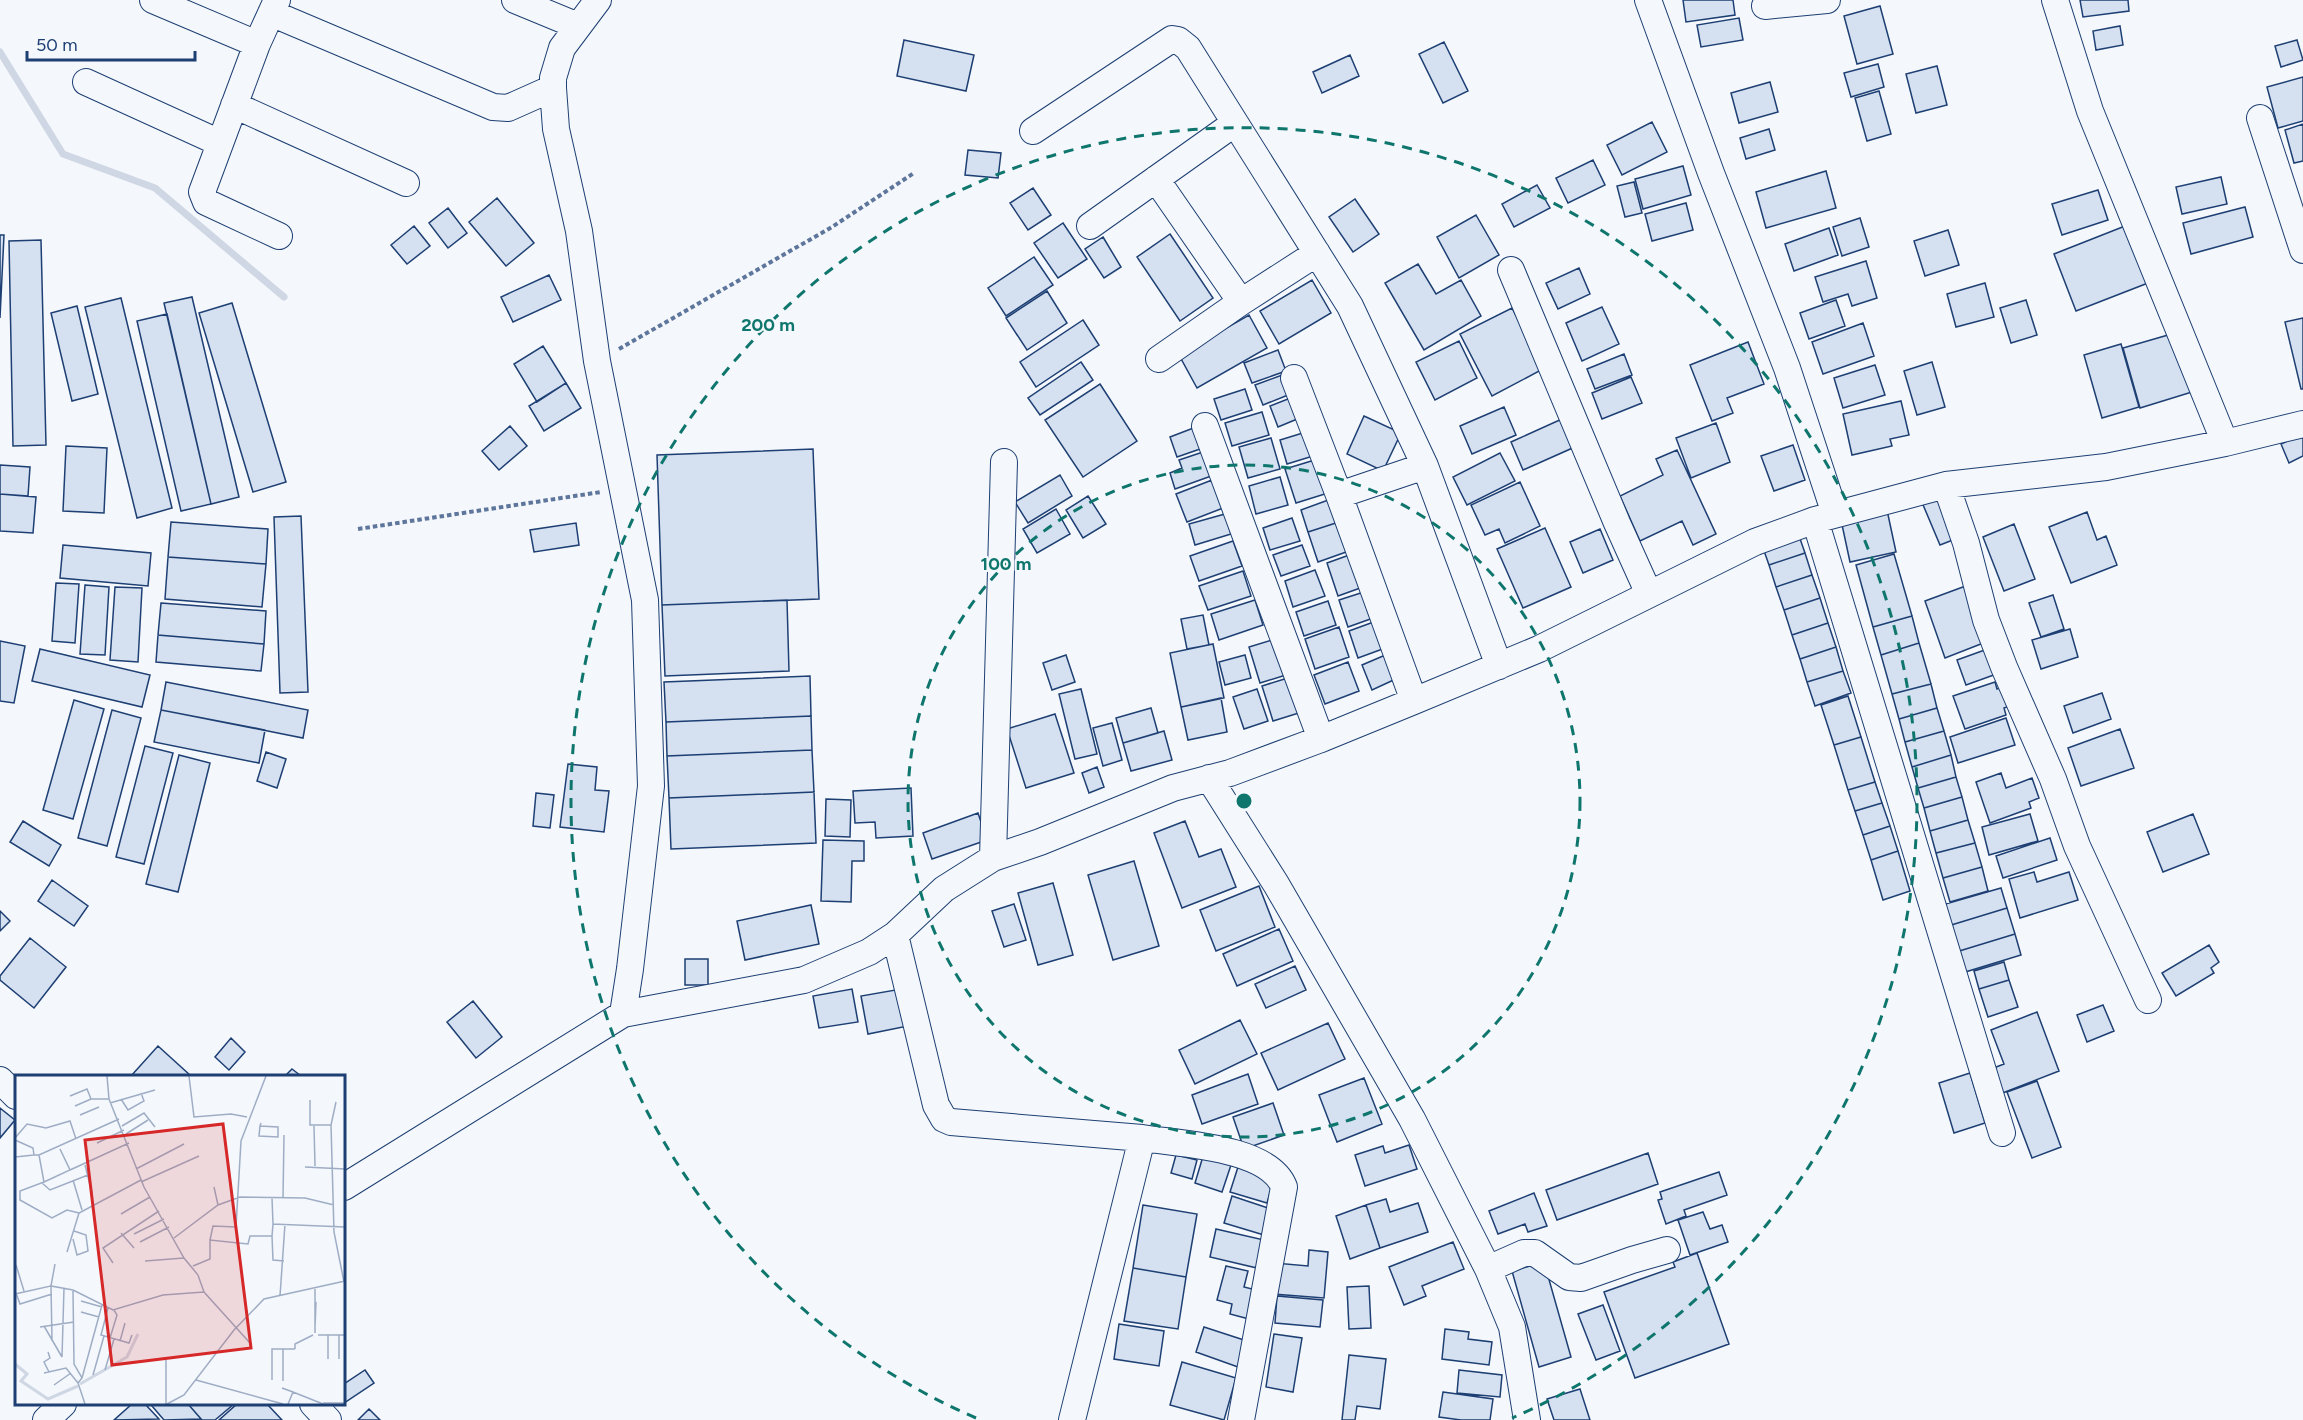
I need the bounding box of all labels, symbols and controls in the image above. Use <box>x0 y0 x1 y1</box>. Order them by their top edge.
scale bar <box>27 24 195 62</box>
text: 50 m <box>36 34 78 56</box>
text: 200 m <box>741 314 795 336</box>
text: 100 m <box>981 553 1031 575</box>
centre of rings <box>1234 791 1254 811</box>
inset map <box>15 1075 345 1405</box>

